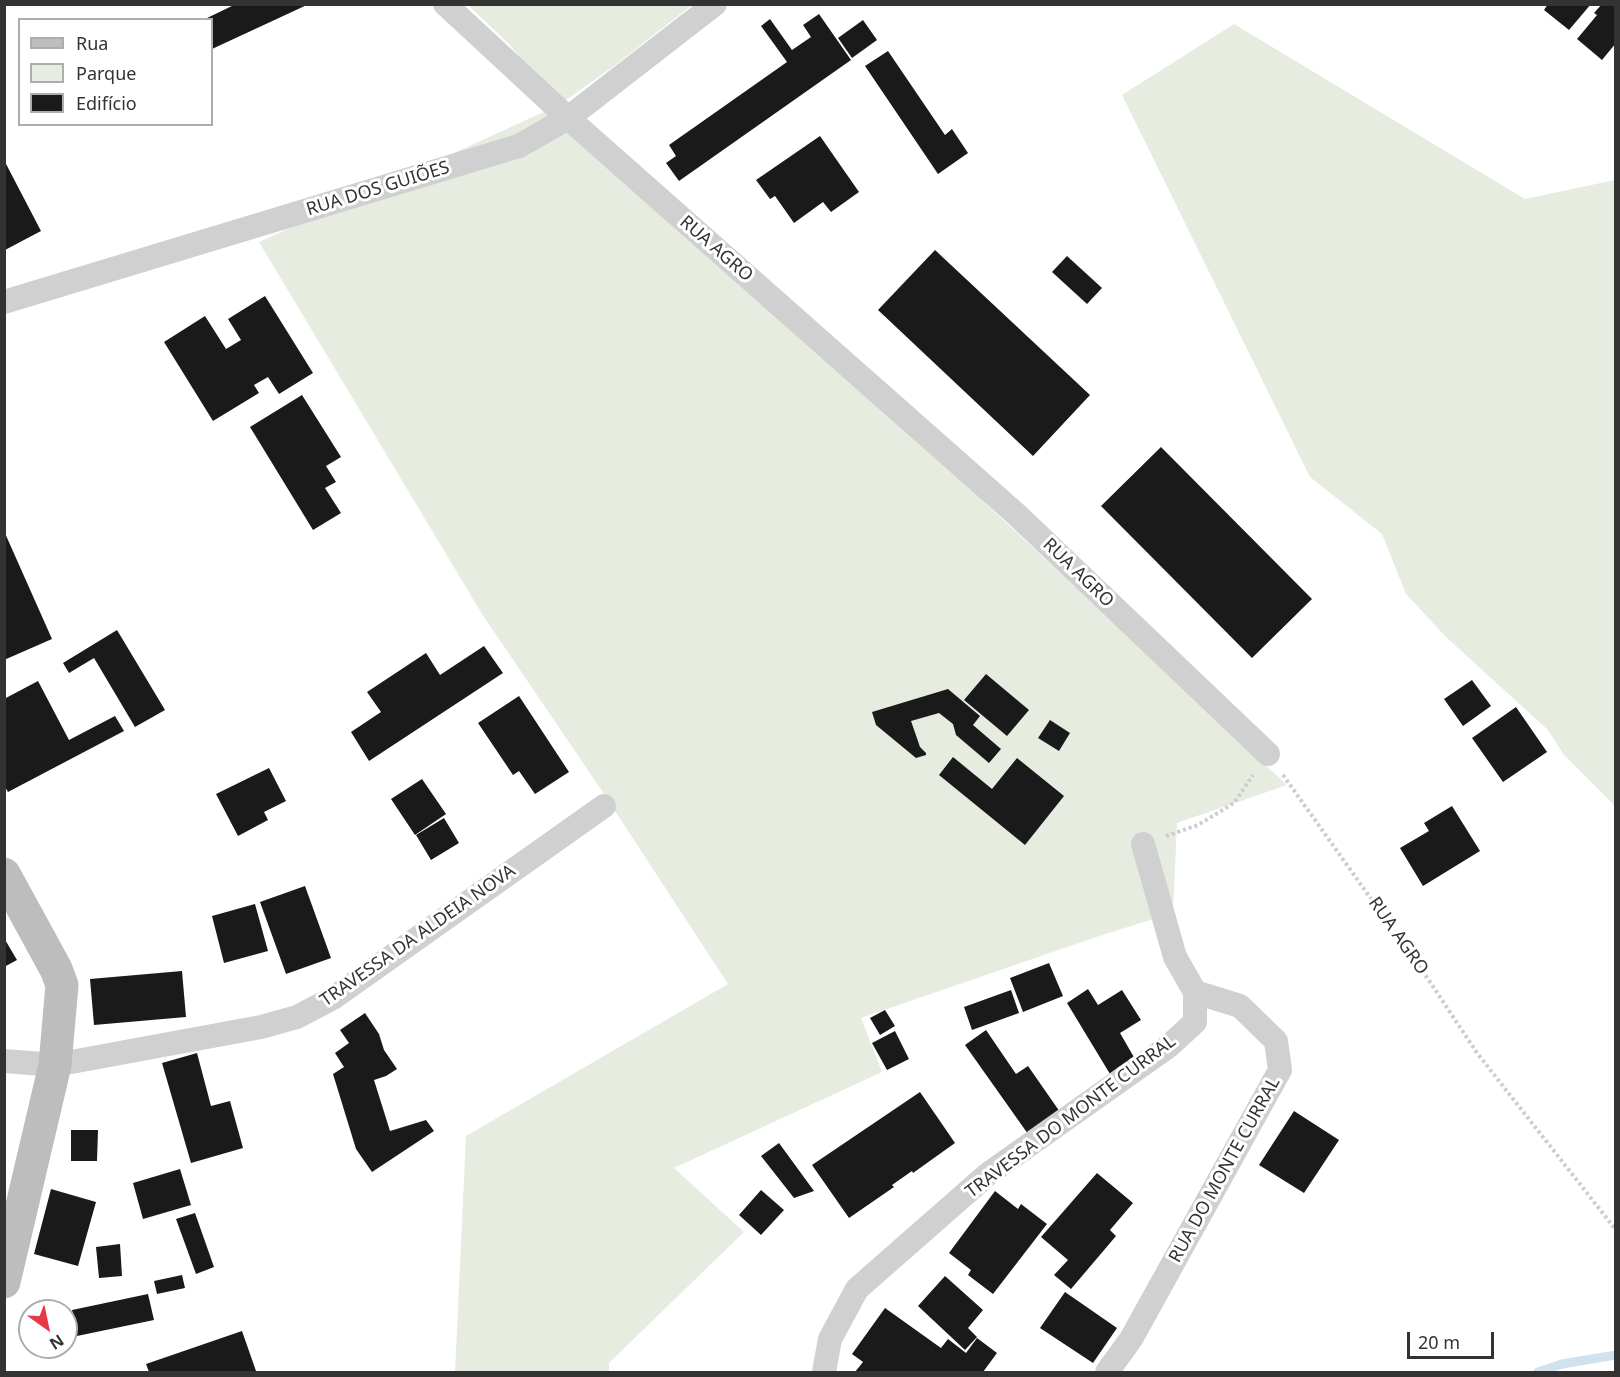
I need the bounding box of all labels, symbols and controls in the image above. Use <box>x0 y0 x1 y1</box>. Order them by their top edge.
legend <box>18 18 213 126</box>
text: Rua <box>76 31 108 55</box>
text: Parque <box>76 61 136 85</box>
text: Edifício <box>76 91 137 115</box>
street label: RUA DOS GUIÕES <box>304 157 452 221</box>
street label: RUA AGRO <box>675 211 757 287</box>
street label: RUA AGRO <box>1038 534 1118 612</box>
street label: TRAVESSA DA ALDEIA NOVA <box>316 860 520 1012</box>
street label: RUA AGRO <box>1363 893 1433 979</box>
street label: TRAVESSA DO MONTE CURRAL <box>962 1031 1180 1203</box>
street label: RUA DO MONTE CURRAL <box>1165 1073 1285 1267</box>
north arrow <box>18 1299 78 1359</box>
scale bar <box>1410 1320 1497 1358</box>
text: N <box>45 1330 68 1355</box>
text: 20 m <box>1418 1330 1460 1354</box>

